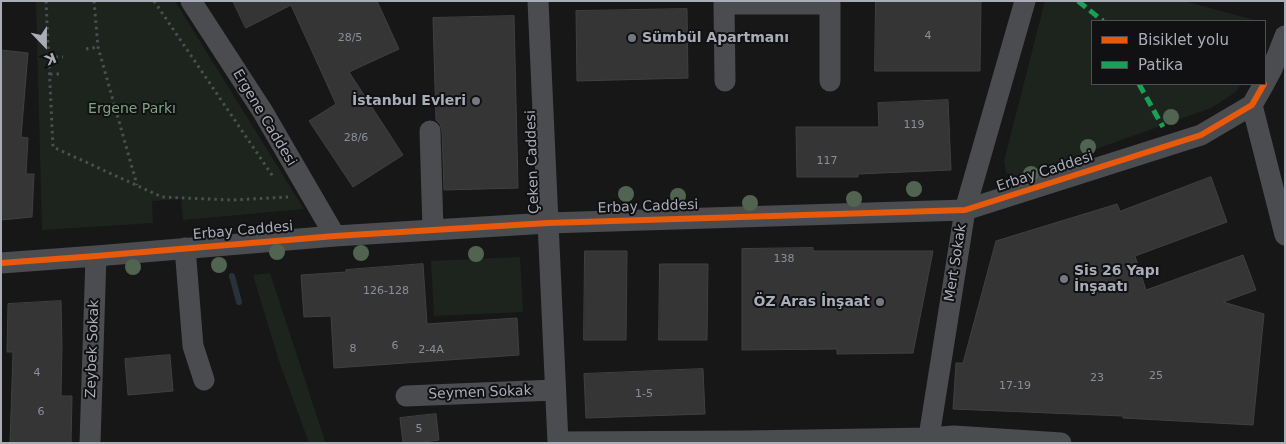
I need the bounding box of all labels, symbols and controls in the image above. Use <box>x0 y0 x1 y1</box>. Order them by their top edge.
north arrow <box>20 20 70 70</box>
legend <box>1091 20 1266 85</box>
house number: 4 <box>925 29 931 43</box>
place label: Sümbül Apartmanı <box>642 30 789 46</box>
house number: 28/5 <box>338 31 362 45</box>
text: Bisiklet yolu <box>1138 31 1229 49</box>
marker: Sümbül Apartmanı <box>626 32 638 44</box>
text: K <box>43 49 59 68</box>
text: Patika <box>1138 56 1183 74</box>
street label: Ergene Caddesi <box>229 67 299 169</box>
place label: İstanbul Evleri <box>352 93 466 109</box>
marker: İstanbul Evleri <box>470 95 482 107</box>
park label: Ergene Parkı <box>88 101 176 117</box>
street label: Çeken Caddesi <box>523 110 543 214</box>
house number: 119 <box>904 118 924 132</box>
house number: 28/6 <box>344 131 368 145</box>
street label: Erbay Caddesi <box>995 148 1095 196</box>
house number: 117 <box>817 154 837 168</box>
street label: Erbay Caddesi <box>597 197 699 217</box>
street label: Erbay Caddesi <box>192 218 294 244</box>
street label: Mert Sokak <box>942 223 970 303</box>
house number: 138 <box>774 252 794 266</box>
place label: Sis 26 Yapı İnşaatı <box>1074 263 1160 296</box>
marker: Sis 26 Yapı İnşaatı <box>1058 273 1070 285</box>
house number: 126-128 <box>363 284 409 298</box>
place label: ÖZ Aras İnşaat <box>754 294 870 310</box>
marker: ÖZ Aras İnşaat <box>874 296 886 308</box>
street label: Zeybek Sokak <box>83 299 103 399</box>
house number: 6 <box>392 339 398 353</box>
house number: 8 <box>350 342 356 356</box>
house number: 2-4A <box>418 343 444 357</box>
house number: 4 <box>34 366 40 380</box>
house number: 25 <box>1149 369 1163 383</box>
house number: 23 <box>1090 371 1104 385</box>
house number: 17-19 <box>999 379 1031 393</box>
street label: Seymen Sokak <box>428 383 532 403</box>
house number: 1-5 <box>635 387 653 401</box>
house number: 6 <box>38 405 44 419</box>
house number: 5 <box>416 422 422 436</box>

